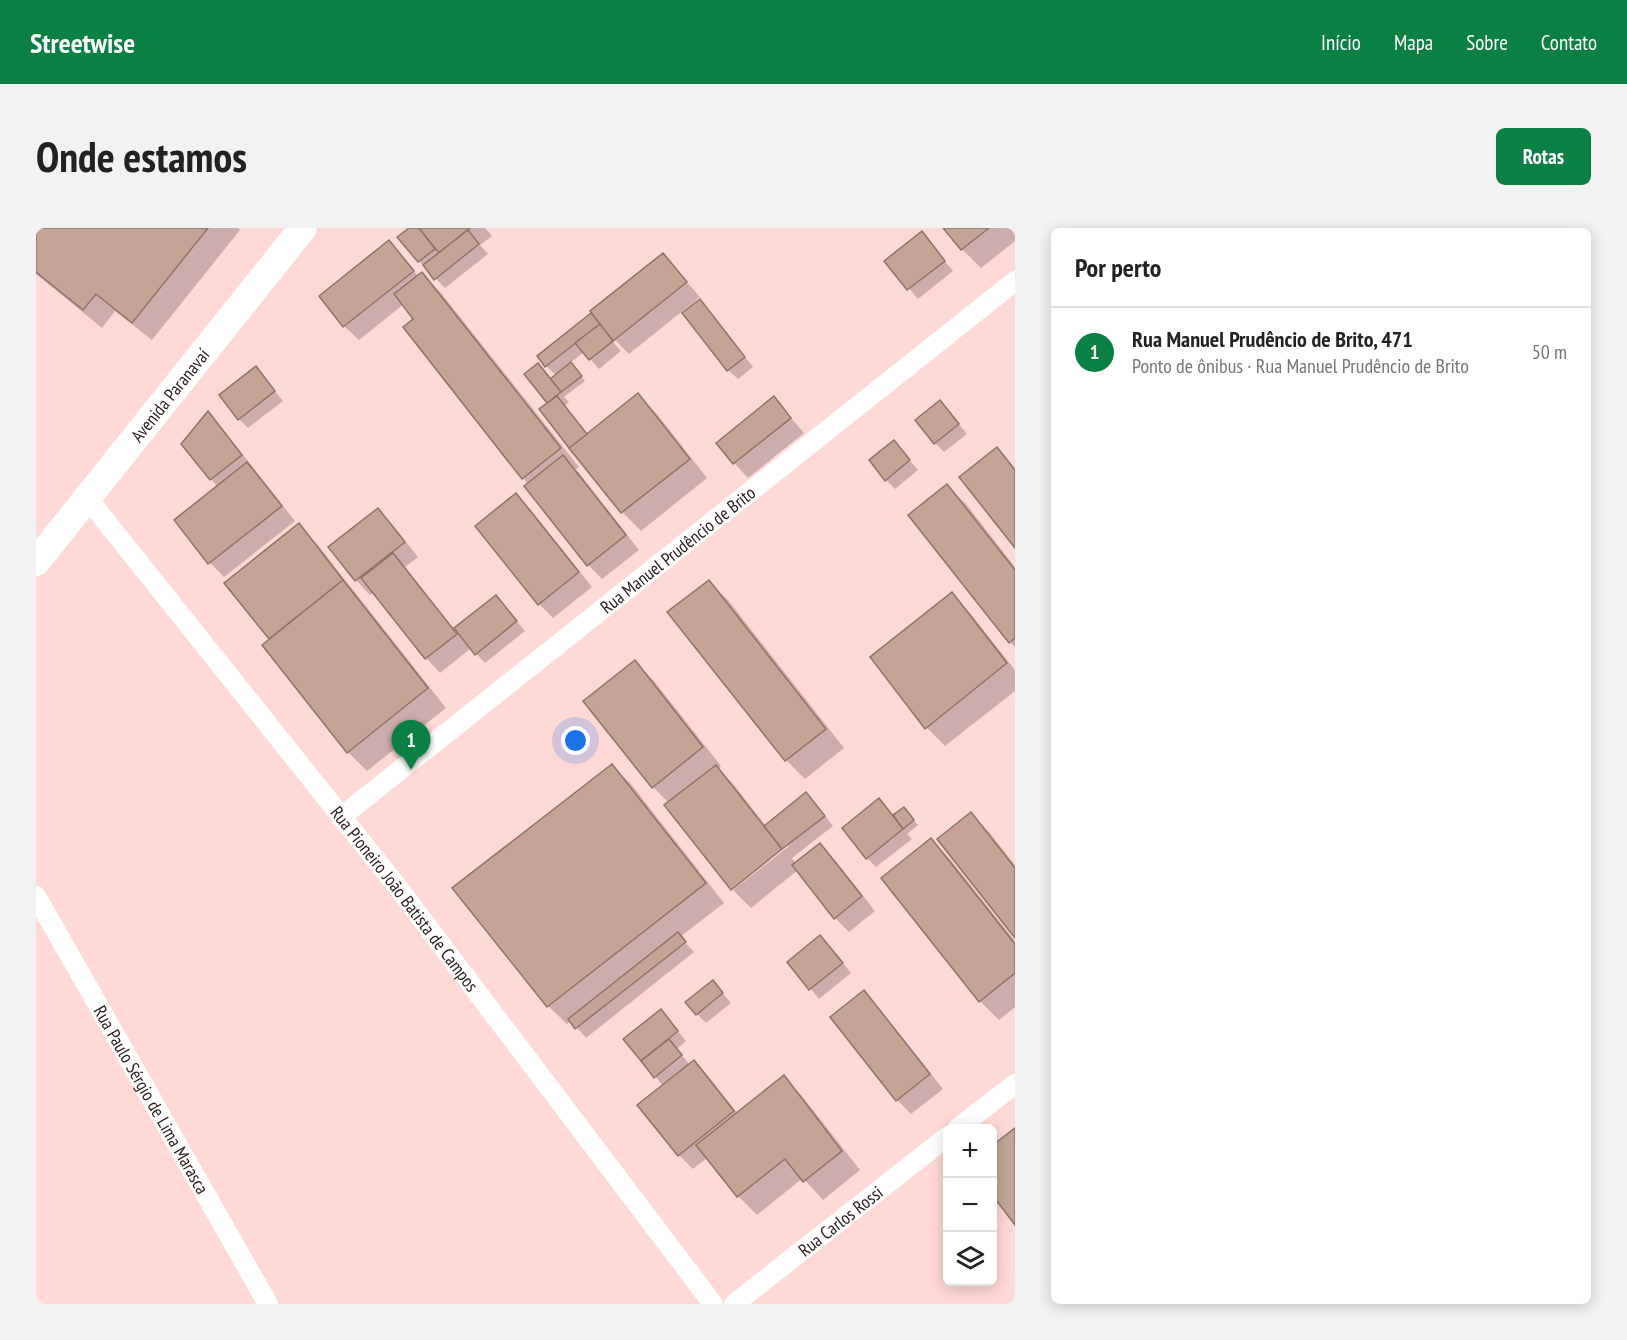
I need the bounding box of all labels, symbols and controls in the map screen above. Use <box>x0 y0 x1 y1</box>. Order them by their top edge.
text: Streetwise <box>30 24 135 61</box>
text: Início <box>1321 29 1361 56</box>
text: Mapa <box>1394 29 1433 56</box>
text: Sobre <box>1466 29 1508 56</box>
text: Contato <box>1541 29 1597 56</box>
button: Rotas <box>1496 128 1591 185</box>
text: Onde estamos <box>36 129 247 184</box>
text: Por perto <box>1075 251 1161 284</box>
text: Rua Manuel Prudêncio de Brito, 471 <box>1132 325 1413 353</box>
text: 1 <box>1090 339 1099 365</box>
text: 50 m <box>1532 339 1567 365</box>
street label: Avenida Paranavaí <box>125 343 214 446</box>
text: Ponto de ônibus · Rua Manuel Prudêncio de Brito <box>1132 353 1469 379</box>
street label: Rua Manuel Prudêncio de Brito <box>595 481 760 618</box>
pin: 1 <box>392 720 430 770</box>
your location <box>561 726 590 755</box>
street label: Rua Pioneiro João Batista de Campos <box>326 801 484 996</box>
street label: Rua Paulo Sérgio de Lima Marasca <box>89 1001 214 1198</box>
map controls <box>943 1124 997 1286</box>
button: + <box>943 1124 997 1178</box>
button: − <box>943 1178 997 1232</box>
street label: Rua Carlos Rossi <box>793 1180 887 1261</box>
button: layers <box>943 1232 997 1286</box>

